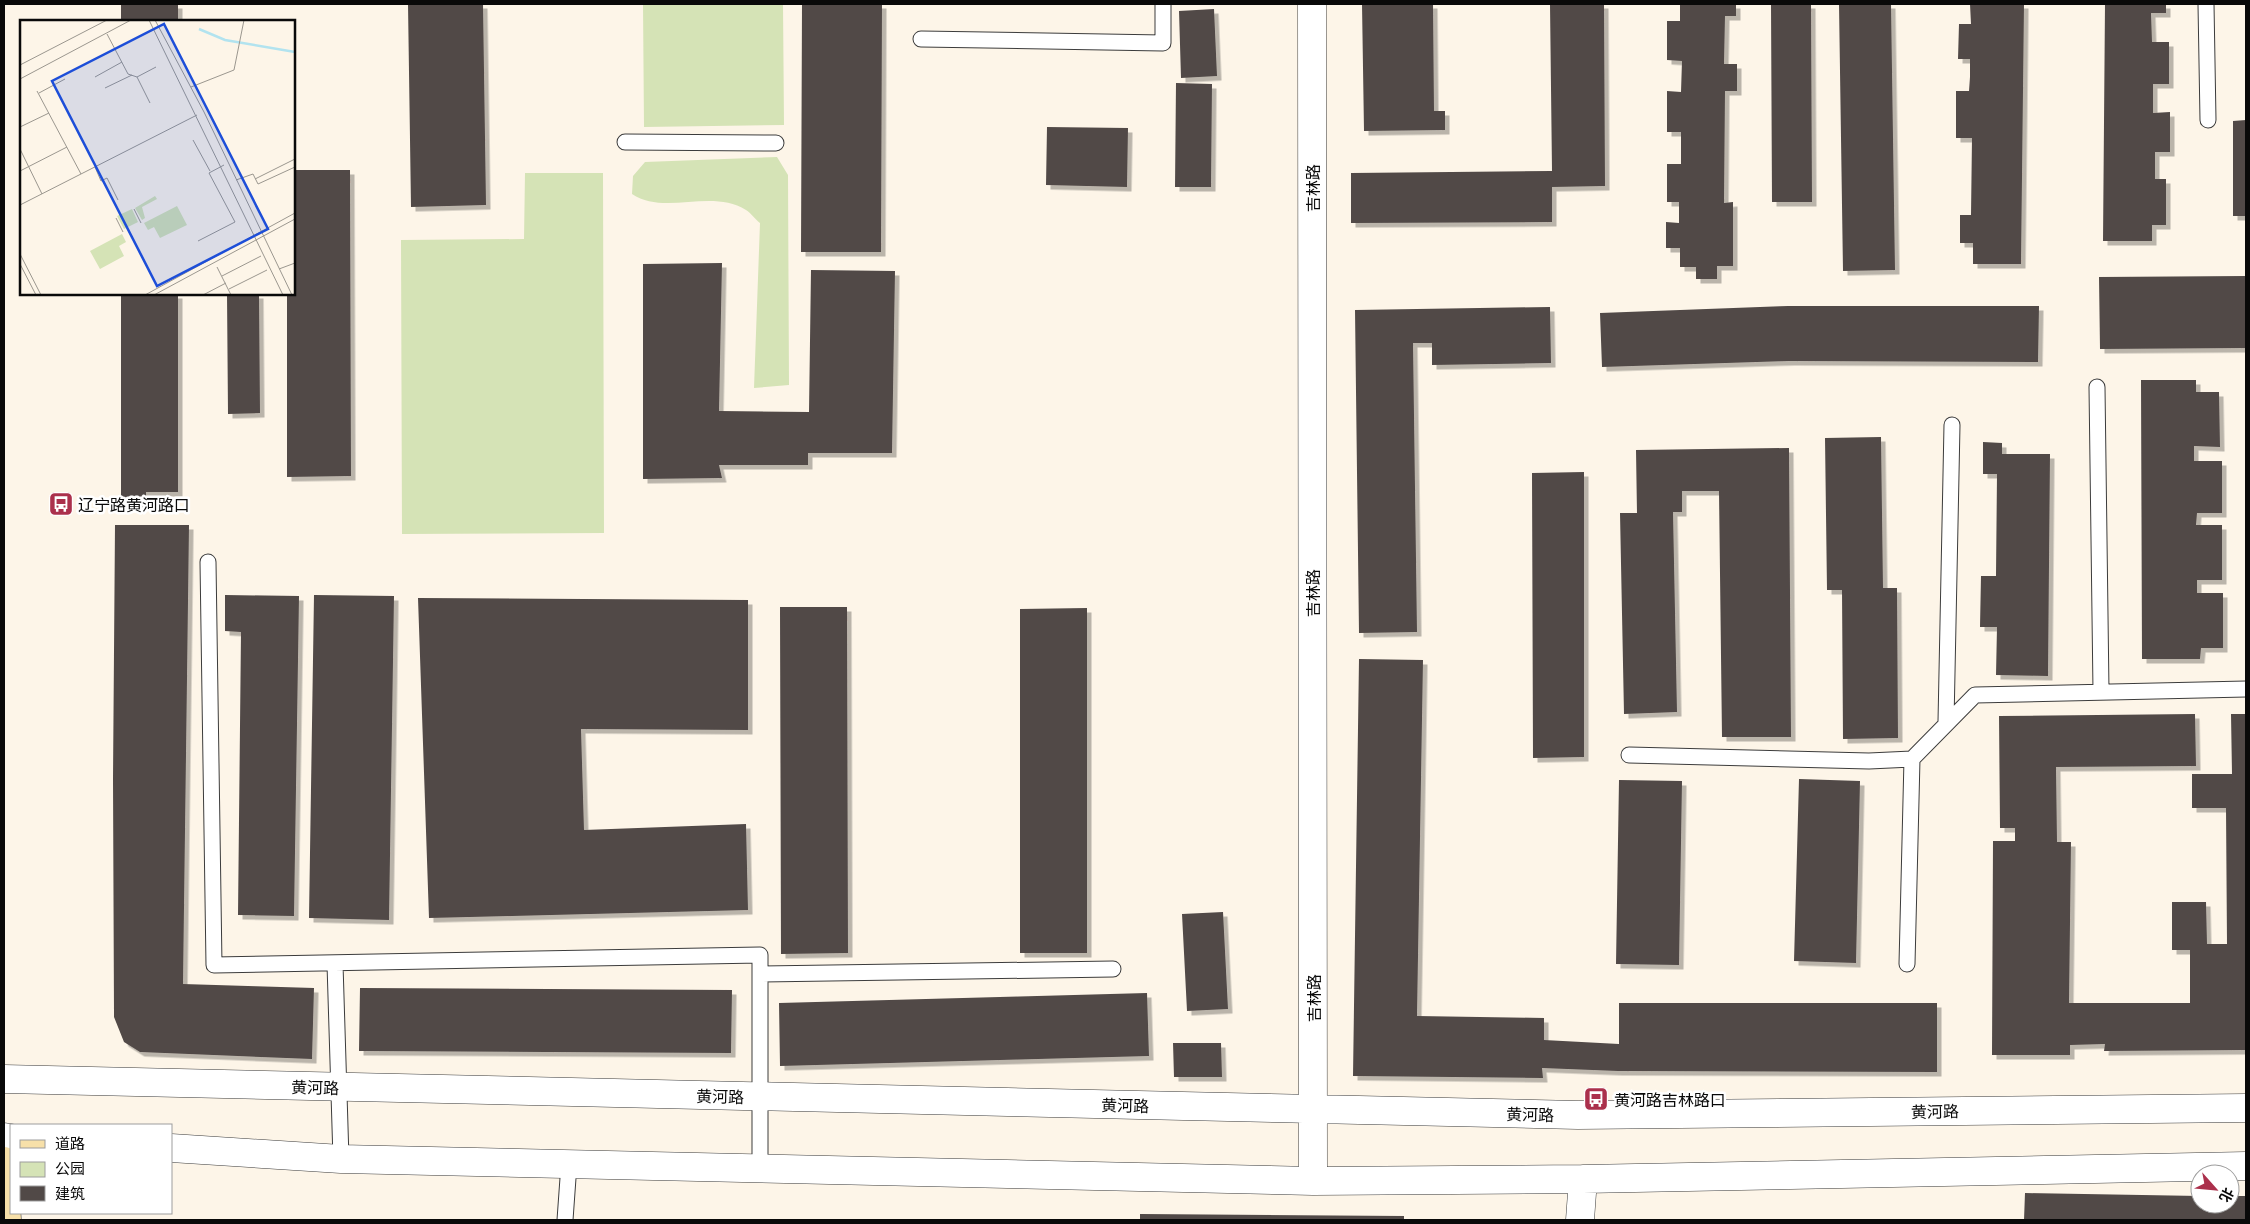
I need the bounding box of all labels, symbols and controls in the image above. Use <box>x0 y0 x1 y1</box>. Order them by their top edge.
inset map <box>20 20 295 295</box>
street label: 吉林路 <box>1302 164 1323 212</box>
bus stop icon: 辽宁路黄河路口 <box>48 491 74 517</box>
place label: 辽宁路黄河路口 <box>78 494 190 515</box>
street label: 吉林路 <box>1302 569 1323 617</box>
street label: 吉林路 <box>1303 974 1324 1022</box>
street label: 黄河路 <box>291 1076 339 1098</box>
street label: 黄河路 <box>696 1085 744 1107</box>
bus stop icon: 黄河路吉林路口 <box>1583 1086 1609 1112</box>
place label: 黄河路吉林路口 <box>1614 1089 1726 1110</box>
street label: 黄河路 <box>1101 1094 1149 1116</box>
street label: 黄河路 <box>1911 1100 1959 1122</box>
street label: 黄河路 <box>1506 1103 1554 1125</box>
legend <box>10 1124 172 1214</box>
text: 道路 <box>55 1133 85 1153</box>
text: 公园 <box>55 1158 85 1178</box>
north arrow <box>2190 1164 2240 1214</box>
text: 建筑 <box>55 1183 85 1203</box>
text: 北 <box>2215 1185 2239 1206</box>

